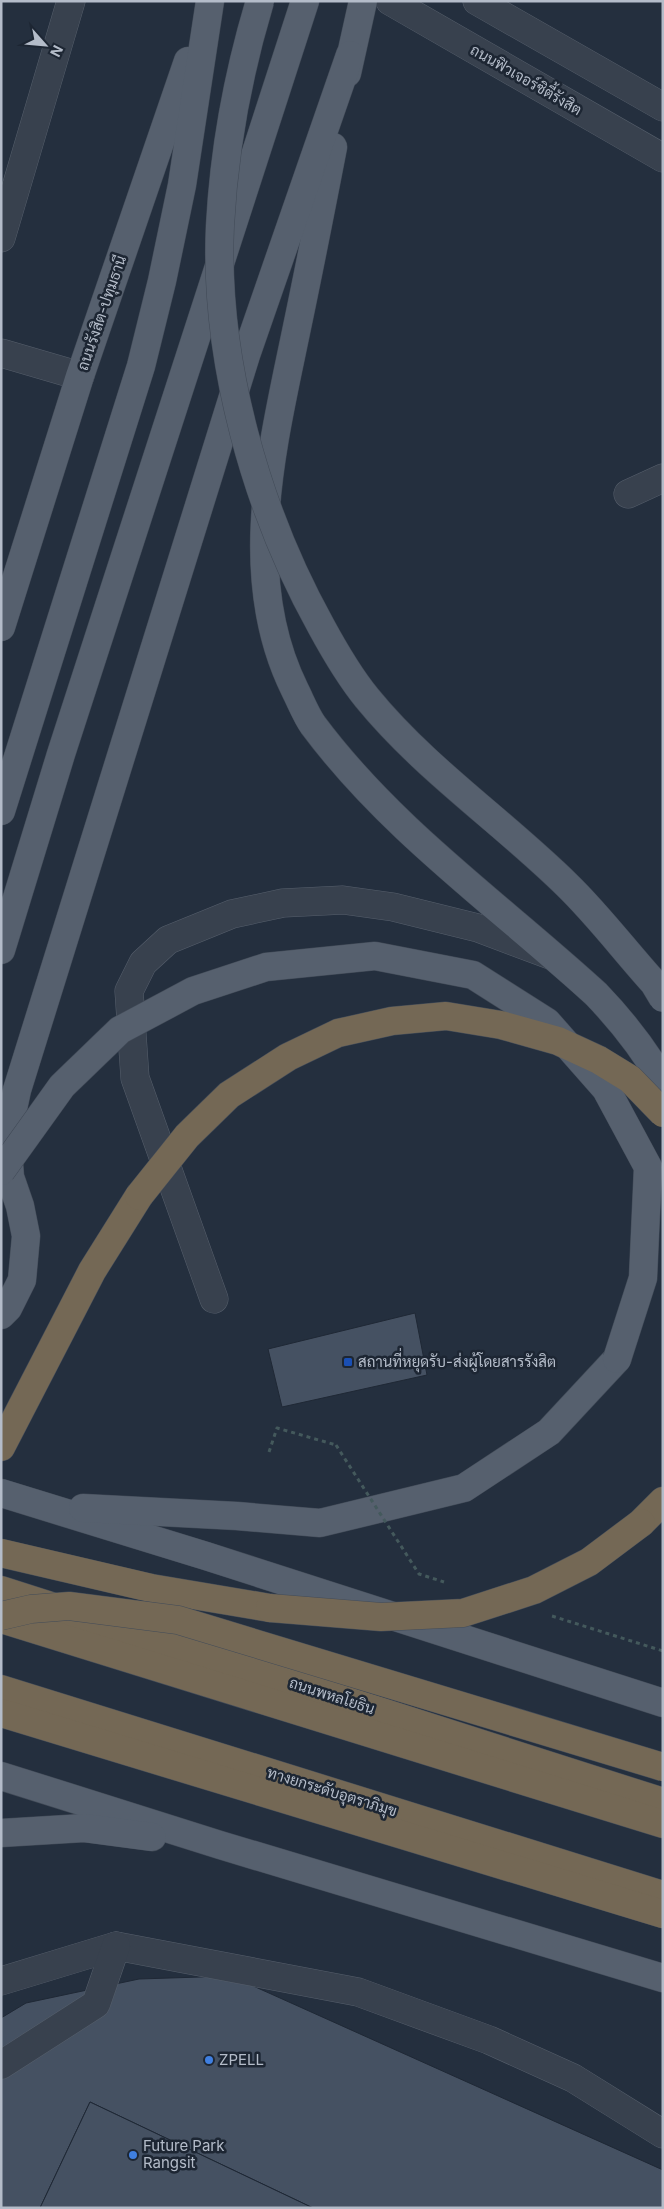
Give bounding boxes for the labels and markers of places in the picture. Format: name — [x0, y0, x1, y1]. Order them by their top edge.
place label: สถานที่หยุดรับ-ส่งผู้โดยสารรังสิต — [358, 1347, 556, 1373]
marker: สถานที่หยุดรับ-ส่งผู้โดยสารรังสิต — [342, 1356, 354, 1368]
place label: ZPELL — [219, 2050, 264, 2069]
marker: ZPELL — [203, 2054, 215, 2066]
place label: Future Park Rangsit — [143, 2136, 225, 2172]
marker: Future Park Rangsit — [127, 2149, 139, 2161]

